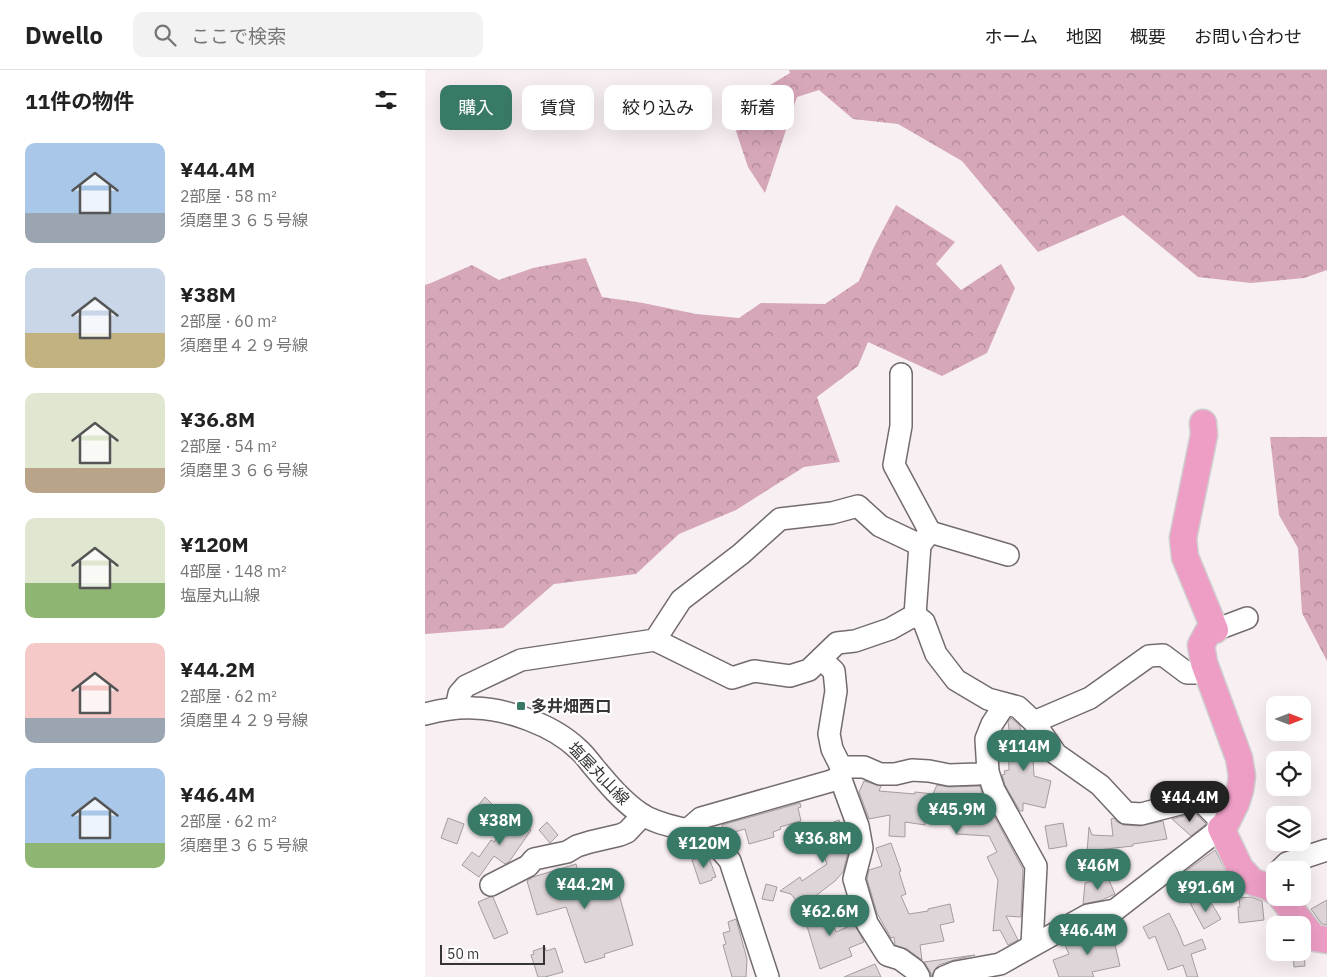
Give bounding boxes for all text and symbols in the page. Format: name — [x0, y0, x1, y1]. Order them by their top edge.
search box — [133, 12, 483, 57]
text: Dwello — [25, 19, 103, 51]
icon: search — [151, 21, 179, 49]
text: ここで検索 — [191, 24, 286, 48]
text: ホーム — [985, 25, 1038, 48]
text: 地図 — [1066, 25, 1102, 48]
text: 概要 — [1130, 25, 1166, 48]
text: お問い合わせ — [1194, 25, 1302, 48]
chip: 購入 — [440, 85, 512, 130]
chip: 賃貸 — [522, 85, 594, 130]
chip: 絞り込み — [604, 85, 712, 130]
chip: 新着 — [722, 85, 794, 130]
icon: filters — [372, 86, 400, 114]
text: 11件の物件 — [25, 87, 134, 115]
text: ¥44.4M — [180, 155, 255, 183]
icon: home — [65, 163, 125, 223]
text: 2部屋 · 58 m² — [180, 186, 277, 206]
text: 須磨里３６５号線 — [180, 210, 308, 230]
text: ¥38M — [180, 280, 236, 308]
icon: home — [65, 288, 125, 348]
text: 2部屋 · 60 m² — [180, 311, 277, 331]
text: 須磨里４２９号線 — [180, 335, 308, 355]
text: ¥36.8M — [180, 405, 255, 433]
icon: home — [65, 413, 125, 473]
text: 2部屋 · 54 m² — [180, 436, 277, 456]
text: 須磨里３６６号線 — [180, 460, 308, 480]
text: ¥120M — [180, 530, 249, 558]
icon: home — [65, 538, 125, 598]
text: 4部屋 · 148 m² — [180, 561, 286, 581]
text: 塩屋丸山線 — [180, 585, 260, 605]
text: ¥44.2M — [180, 655, 255, 683]
icon: home — [65, 663, 125, 723]
text: 2部屋 · 62 m² — [180, 686, 277, 706]
place label: 多井畑西口 — [531, 696, 611, 716]
north arrow — [1266, 696, 1311, 741]
map controls — [1266, 696, 1311, 961]
marker: 多井畑西口 — [515, 700, 527, 712]
text: 須磨里４２９号線 — [180, 710, 308, 730]
pin: ¥114M — [989, 730, 1059, 772]
text: ¥114M — [998, 736, 1050, 756]
street label: 塩屋丸山線 — [564, 737, 634, 809]
button: locate — [1266, 751, 1311, 796]
text: ¥46.4M — [180, 780, 255, 808]
pin: ¥44.4M — [1149, 780, 1231, 823]
text: ¥44.4M — [1161, 787, 1219, 807]
icon: home — [65, 788, 125, 848]
pin: ¥45.9M — [916, 792, 998, 835]
text: ¥45.9M — [928, 799, 986, 819]
pin: ¥38M — [470, 804, 530, 846]
button: layers — [1266, 806, 1311, 851]
text: ¥38M — [479, 810, 521, 830]
text: 2部屋 · 62 m² — [180, 811, 277, 831]
pin: ¥36.8M — [782, 822, 864, 864]
pin: ¥120M — [669, 826, 739, 869]
text: ¥36.8M — [794, 828, 852, 848]
text: ¥120M — [678, 833, 730, 853]
text: 須磨里３６５号線 — [180, 835, 308, 855]
pin: ¥46M — [1068, 848, 1128, 891]
text: ¥46M — [1077, 855, 1119, 875]
button: + — [1266, 861, 1311, 906]
pin: ¥44.2M — [544, 868, 626, 910]
pin: ¥91.6M — [1165, 870, 1247, 913]
text: ¥44.2M — [556, 874, 614, 894]
text: ¥91.6M — [1177, 877, 1235, 897]
pin: ¥62.6M — [789, 894, 871, 937]
text: ¥62.6M — [801, 901, 859, 921]
pin: ¥46.4M — [1047, 914, 1129, 956]
button: − — [1266, 916, 1311, 961]
text: ¥46.4M — [1059, 920, 1117, 940]
scale bar — [440, 942, 545, 965]
text: 50 m — [447, 945, 479, 963]

